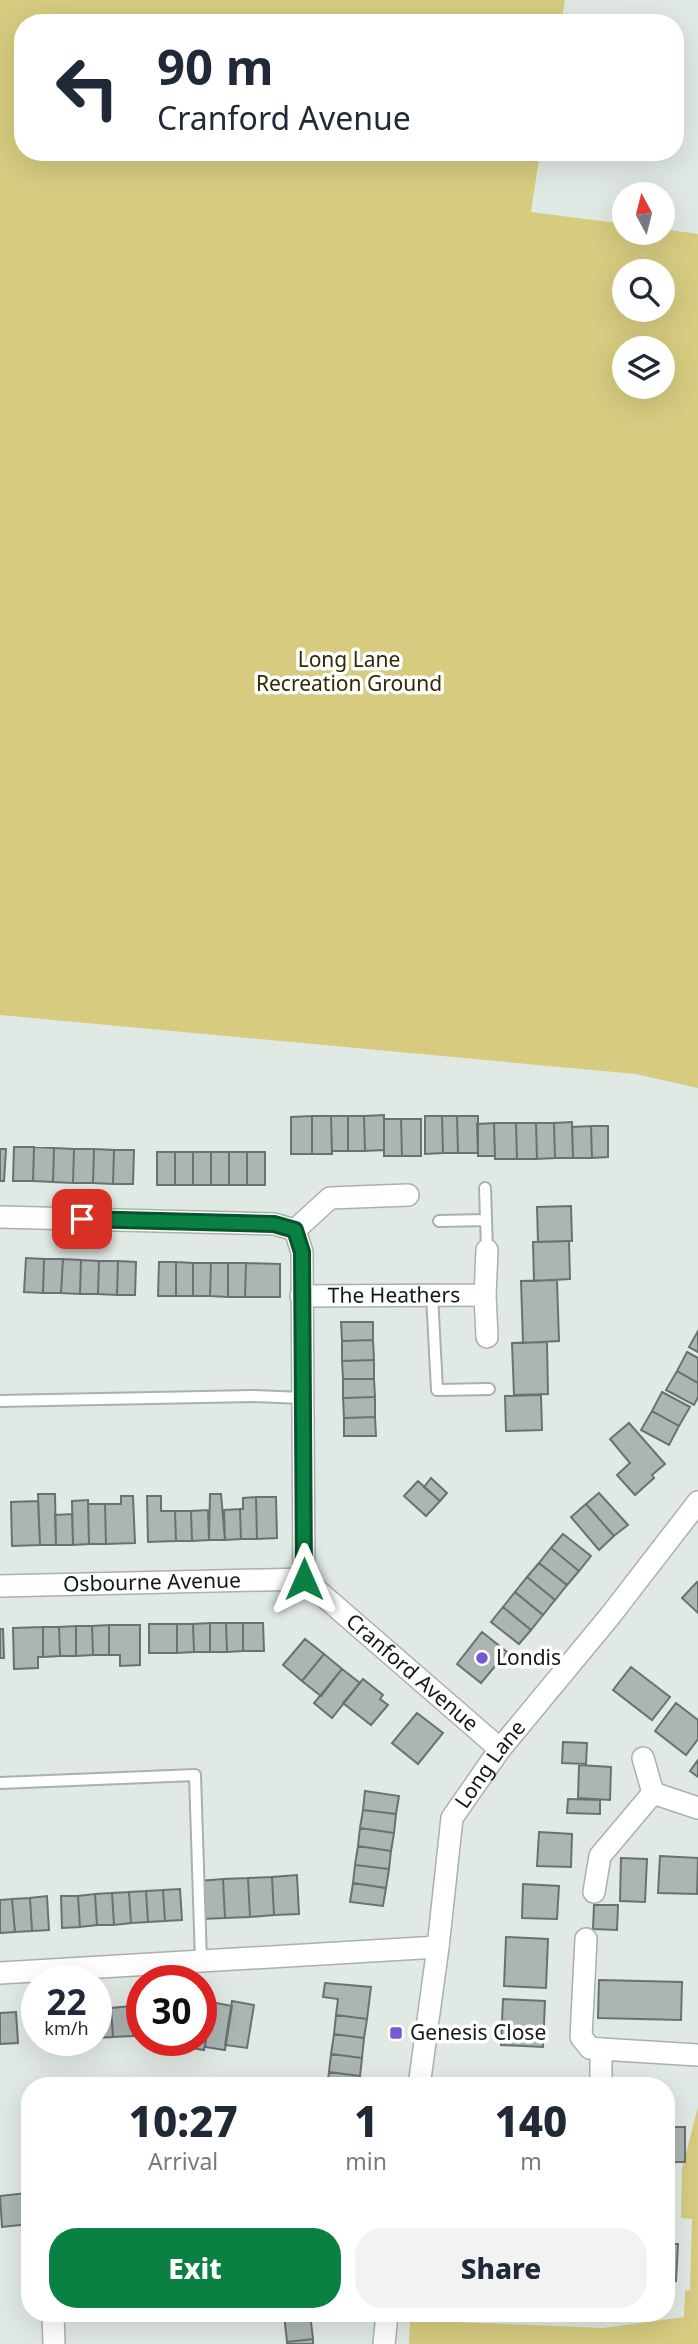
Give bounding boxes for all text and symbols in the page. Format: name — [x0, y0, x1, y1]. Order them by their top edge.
text: 90 m — [157, 33, 274, 99]
icon: left — [42, 42, 133, 133]
text: Cranford Avenue — [157, 96, 411, 139]
north arrow — [612, 182, 676, 245]
map controls — [612, 182, 675, 399]
button: search — [612, 259, 675, 322]
button: layers — [612, 336, 675, 399]
park label: Long Lane Recreation Ground — [256, 645, 442, 697]
pin — [52, 1189, 112, 1249]
icon: arrive — [63, 1200, 101, 1238]
street label: The Heathers — [328, 1280, 460, 1309]
position arrow — [267, 1542, 341, 1616]
street label: Osbourne Avenue — [63, 1565, 241, 1598]
street label: Cranford Avenue — [341, 1607, 485, 1737]
place label: Londis — [496, 1643, 561, 1671]
marker: Londis — [474, 1650, 490, 1666]
street label: Long Lane — [448, 1714, 531, 1813]
speed limit sign: 30 — [126, 1965, 217, 2056]
text: 22 — [46, 1978, 87, 2025]
text: km/h — [44, 2016, 89, 2040]
place label: Genesis Close — [410, 2018, 546, 2046]
marker: Genesis Close — [388, 2025, 404, 2041]
text: 10:27 — [129, 2092, 238, 2149]
text: 1 — [354, 2092, 378, 2149]
text: 140 — [495, 2092, 567, 2149]
text: Arrival — [148, 2145, 218, 2177]
text: min — [345, 2145, 387, 2177]
text: m — [520, 2145, 542, 2177]
button: Exit — [49, 2228, 341, 2308]
button: Share — [355, 2228, 647, 2308]

